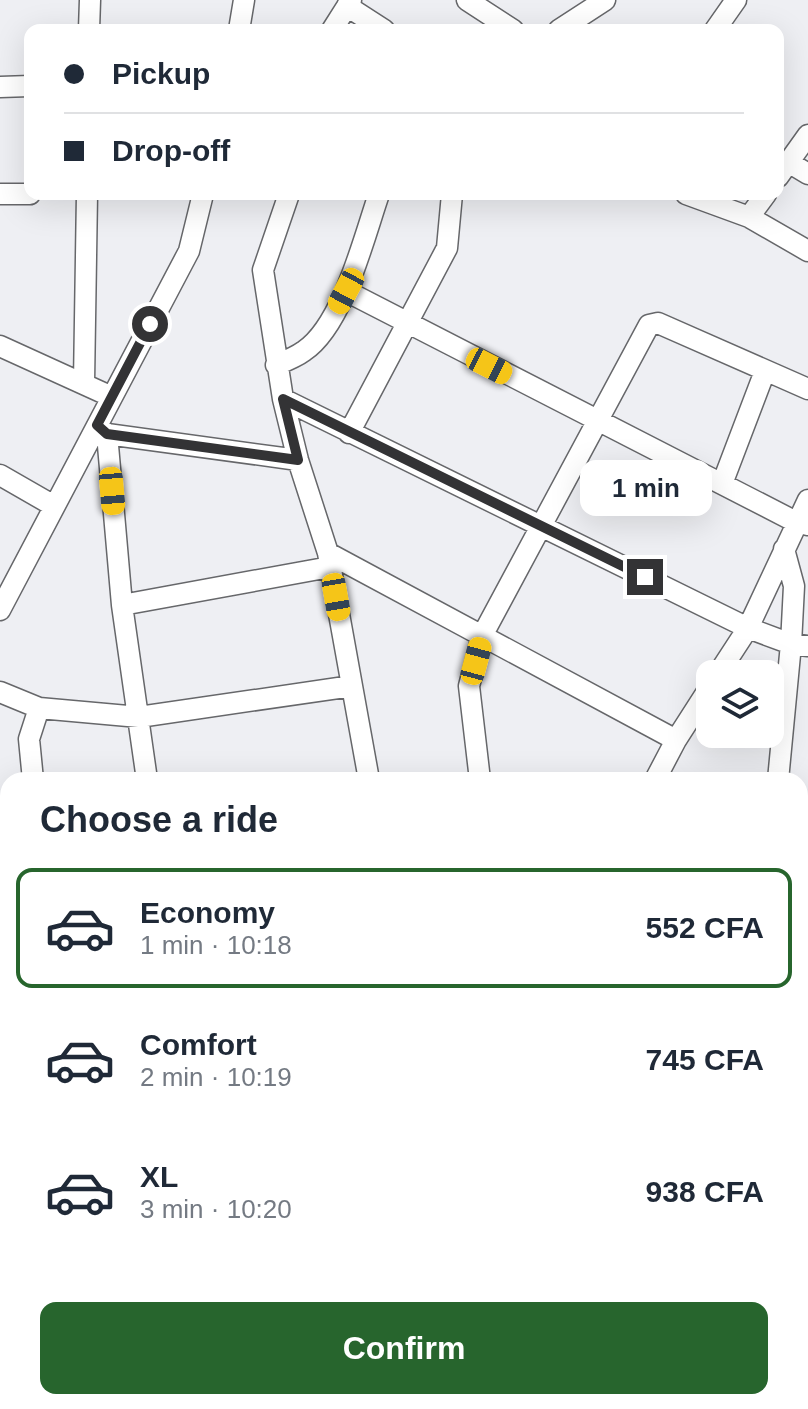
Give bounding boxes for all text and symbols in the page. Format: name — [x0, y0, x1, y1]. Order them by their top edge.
text: Pickup — [112, 57, 210, 90]
text: Drop-off — [112, 134, 230, 167]
car — [324, 264, 368, 318]
route start — [132, 306, 168, 342]
car — [462, 344, 516, 388]
callout: 1 min — [579, 461, 711, 517]
car — [98, 466, 126, 516]
text: 1 min — [612, 473, 680, 503]
route end — [627, 559, 663, 595]
car — [320, 571, 352, 623]
car — [458, 635, 494, 687]
map controls — [696, 660, 784, 748]
button: layers — [696, 660, 784, 748]
text: Choose a ride — [40, 799, 278, 840]
icon: car — [44, 892, 116, 964]
text: Economy — [140, 896, 275, 929]
text: 552 CFA — [646, 911, 764, 944]
text: 1 min · 10:18 — [140, 930, 292, 960]
icon: car — [44, 1024, 116, 1096]
text: Comfort — [140, 1028, 257, 1061]
text: 745 CFA — [646, 1043, 764, 1076]
text: 2 min · 10:19 — [140, 1062, 292, 1092]
icon: car — [44, 1156, 116, 1228]
text: XL — [140, 1160, 178, 1193]
text: 938 CFA — [646, 1175, 764, 1208]
text: 3 min · 10:20 — [140, 1194, 292, 1224]
button: Confirm — [40, 1302, 768, 1394]

